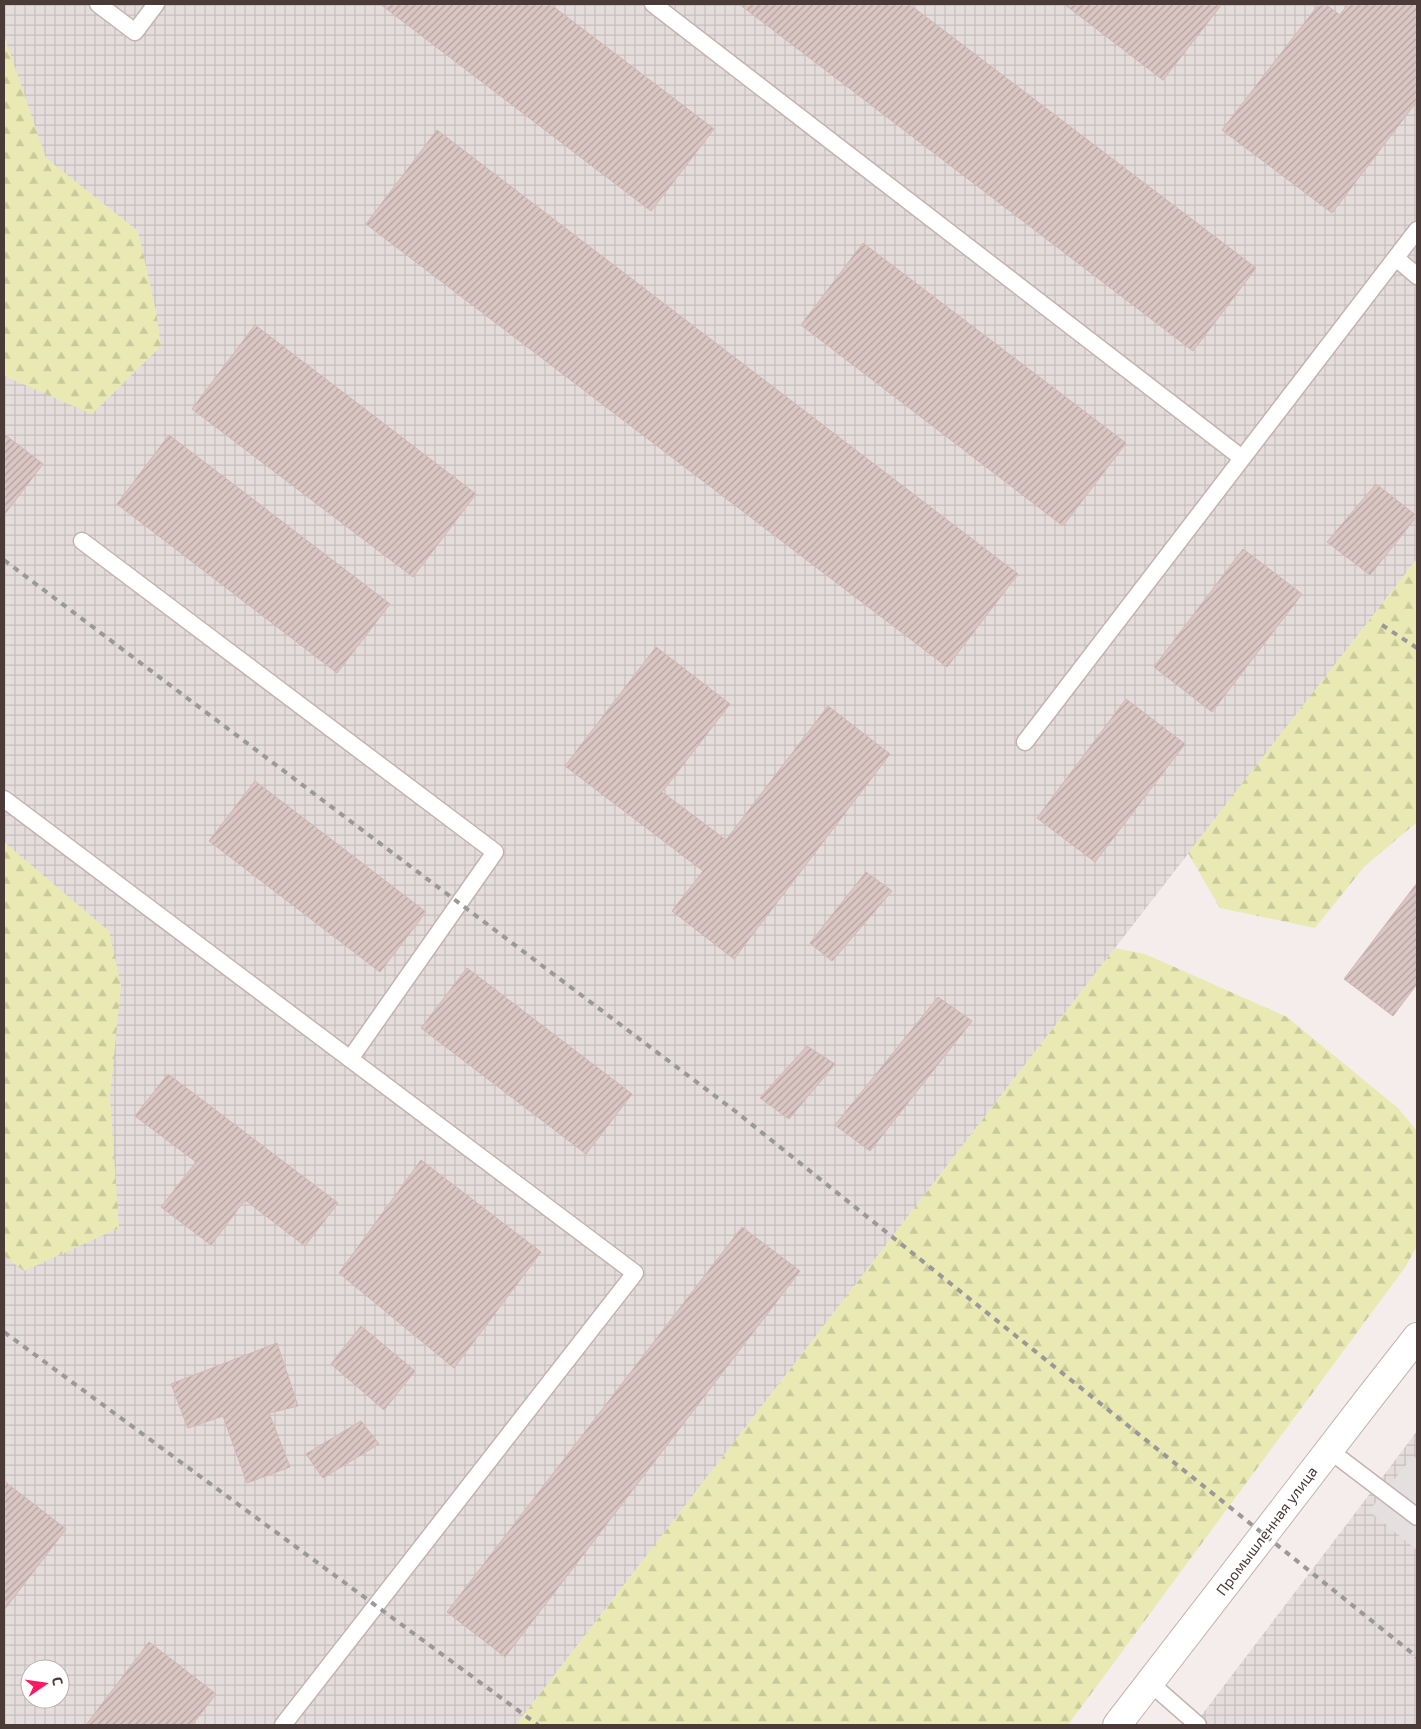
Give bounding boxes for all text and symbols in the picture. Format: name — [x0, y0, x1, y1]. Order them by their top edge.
street label: Промышленная улица — [1212, 1462, 1321, 1599]
north arrow — [20, 1659, 70, 1709]
text: С — [49, 1675, 67, 1687]

